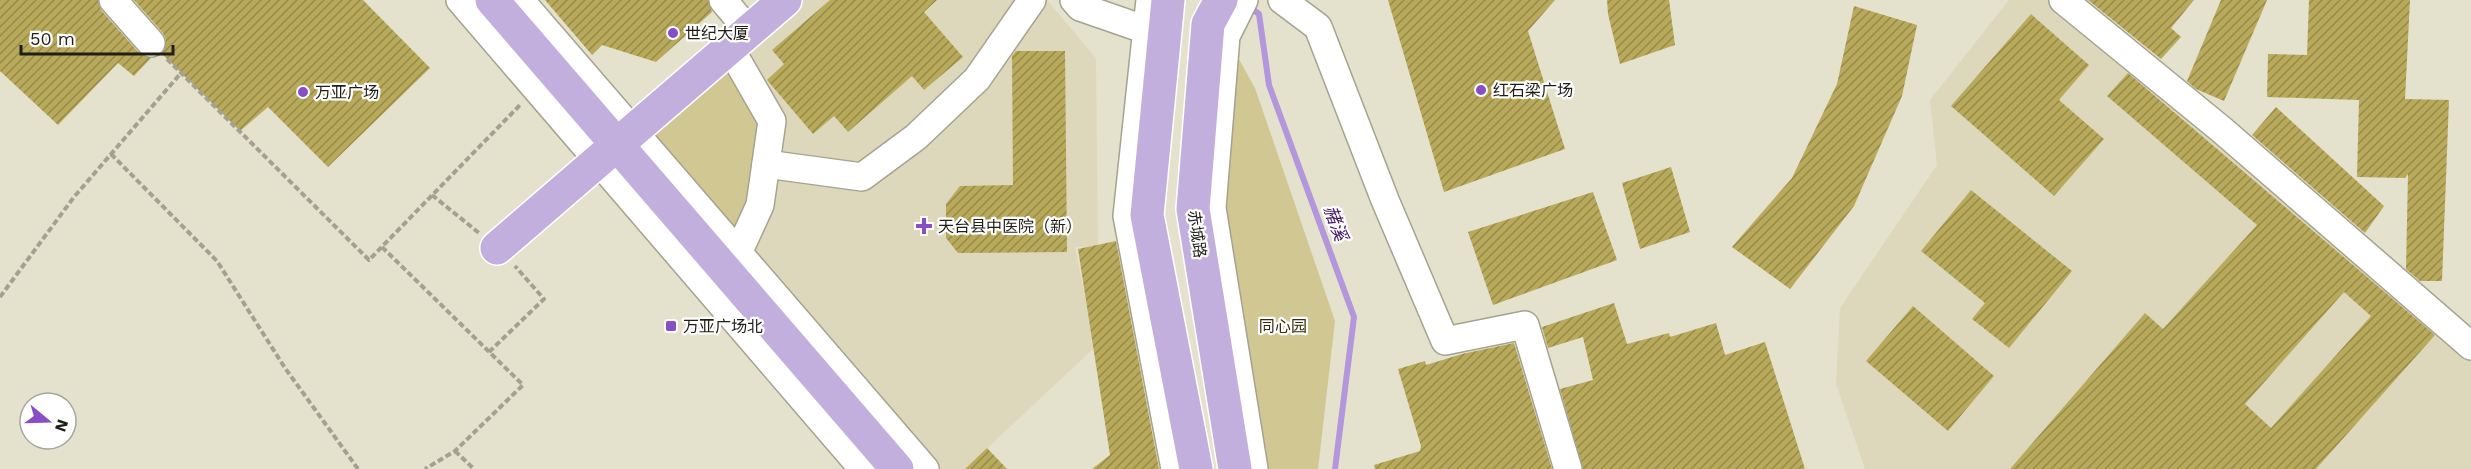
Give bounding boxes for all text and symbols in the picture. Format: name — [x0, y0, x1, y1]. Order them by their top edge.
scale bar — [21, 18, 172, 56]
place label: 世纪大厦 — [685, 24, 749, 43]
marker: 世纪大厦 — [666, 26, 680, 40]
text: 50 m — [30, 28, 75, 49]
place label: 红石梁广场 — [1493, 81, 1573, 100]
place label: 万亚广场 — [315, 83, 379, 102]
marker: 红石梁广场 — [1474, 83, 1488, 97]
marker: 万亚广场 — [296, 85, 310, 99]
water label: 赭溪 — [1320, 202, 1353, 245]
street label: 赤城路 — [1184, 209, 1210, 259]
marker: 天台县中医院（新） — [915, 217, 933, 235]
place label: 天台县中医院（新） — [938, 217, 1082, 236]
place label: 万亚广场北 — [683, 317, 763, 336]
park label: 同心园 — [1259, 317, 1307, 336]
marker: 万亚广场北 — [664, 319, 678, 333]
north arrow — [18, 391, 78, 451]
text: N — [51, 417, 73, 434]

